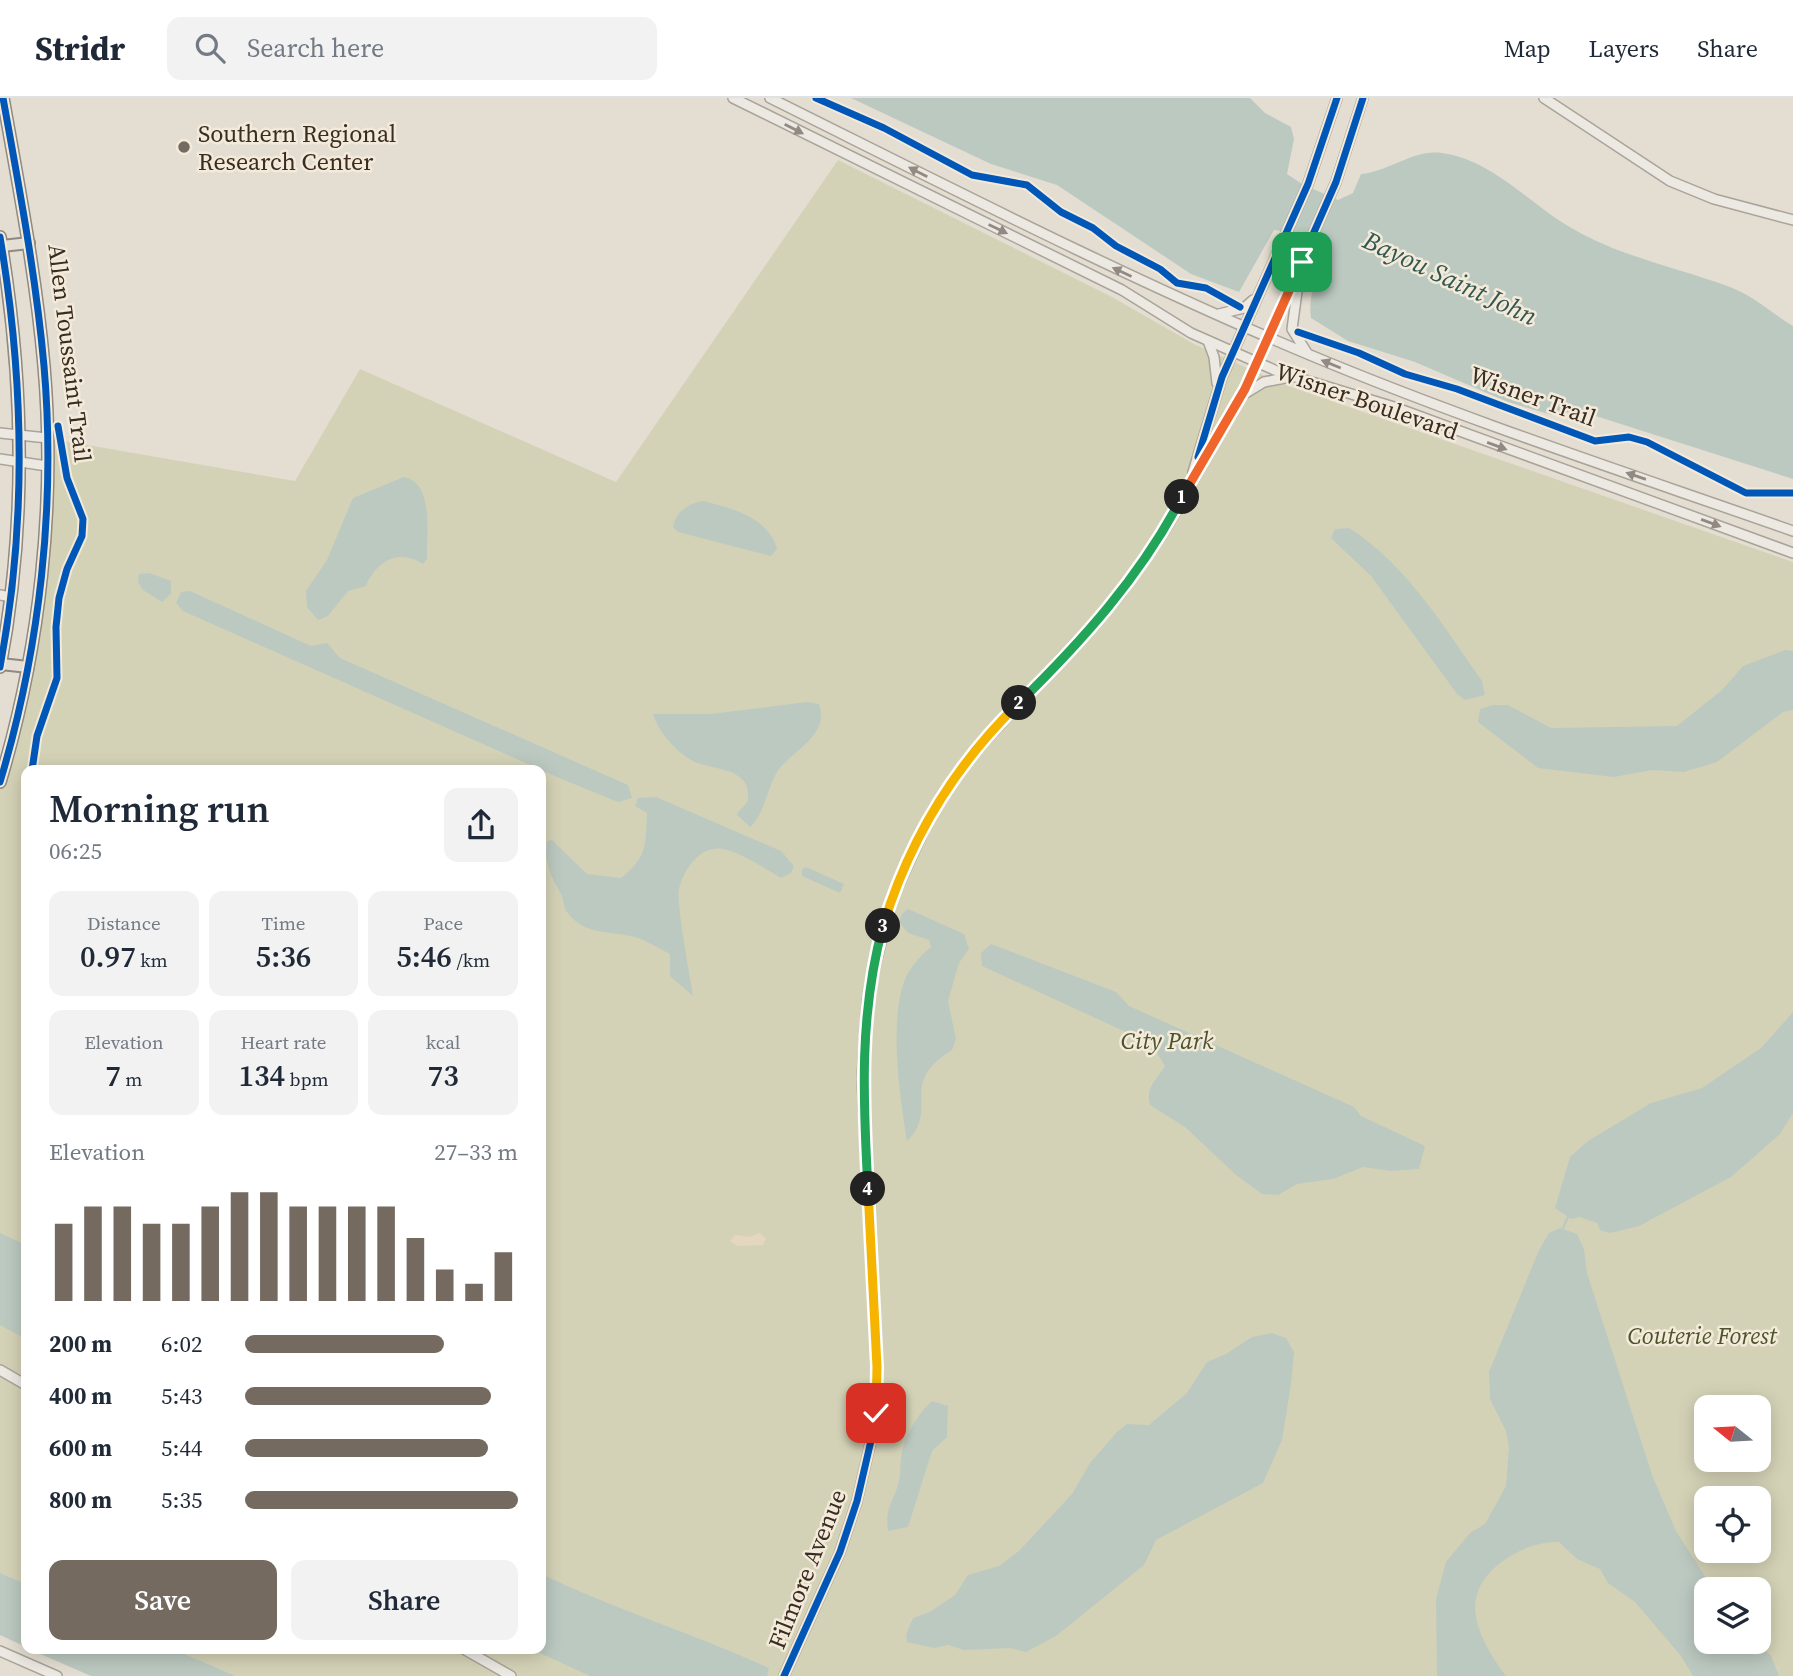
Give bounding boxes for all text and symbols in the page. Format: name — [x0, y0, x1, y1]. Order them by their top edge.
search box — [167, 17, 657, 80]
text: Stridr — [35, 26, 125, 71]
icon: search — [191, 29, 229, 67]
text: Search here — [247, 30, 384, 66]
text: Map — [1504, 32, 1551, 65]
text: Layers — [1589, 32, 1659, 65]
text: Share — [1697, 32, 1758, 65]
place label: Southern Regional Research Center — [198, 117, 396, 178]
one-way arrow — [785, 122, 805, 134]
marker: Southern Regional Research Center — [176, 139, 192, 155]
one-way arrow — [908, 166, 928, 178]
water label: Bayou Saint John — [1356, 221, 1543, 334]
one-way arrow — [988, 224, 1008, 235]
pin — [1272, 232, 1332, 292]
street label: Allen Toussaint Trail — [40, 242, 100, 464]
icon: arrive — [1283, 243, 1321, 281]
one-way arrow — [1112, 266, 1133, 277]
street label: Wisner Boulevard — [1271, 354, 1463, 448]
one-way arrow — [1320, 358, 1341, 369]
street label: Wisner Trail — [1465, 358, 1601, 434]
one-way arrow — [1487, 440, 1508, 451]
one-way arrow — [1625, 470, 1646, 481]
pin: 1 — [1164, 480, 1200, 514]
text: 1 — [1176, 483, 1187, 509]
one-way arrow — [1701, 518, 1722, 529]
pin: 2 — [1002, 686, 1036, 720]
text: 2 — [1013, 689, 1024, 715]
text: Morning run — [49, 783, 270, 835]
button: share — [444, 788, 518, 862]
text: 06:25 — [49, 835, 102, 867]
pin: 3 — [866, 908, 900, 944]
text: Distance — [87, 910, 161, 936]
text: Time — [262, 910, 305, 936]
text: Pace — [423, 910, 463, 936]
text: 3 — [877, 912, 888, 938]
text: 0.97 — [80, 936, 136, 977]
text: 5:36 — [256, 936, 311, 977]
text: 5:46 — [396, 936, 452, 977]
text: km — [136, 947, 168, 973]
text: /km — [452, 947, 490, 973]
park label: City Park — [1121, 1024, 1214, 1057]
text: Elevation — [84, 1029, 164, 1055]
text: Heart rate — [240, 1029, 327, 1055]
text: kcal — [426, 1029, 460, 1055]
text: 7 — [105, 1055, 121, 1096]
text: 134 — [238, 1055, 285, 1096]
text: 73 — [428, 1055, 459, 1096]
text: m — [121, 1066, 142, 1092]
text: bpm — [285, 1066, 329, 1092]
text: Elevation — [49, 1136, 145, 1168]
text: 27–33 m — [434, 1136, 518, 1168]
pin: 4 — [850, 1172, 886, 1206]
text: 4 — [862, 1175, 873, 1201]
park label: Couterie Forest — [1627, 1319, 1778, 1352]
text: 200 m — [49, 1328, 112, 1360]
text: 6:02 — [161, 1328, 202, 1360]
text: 400 m — [49, 1380, 112, 1412]
text: 5:43 — [161, 1380, 202, 1412]
pin — [846, 1383, 906, 1443]
icon: check — [857, 1394, 895, 1432]
north arrow — [1694, 1395, 1771, 1472]
map controls — [1694, 1395, 1771, 1654]
text: 600 m — [49, 1432, 112, 1464]
text: 5:44 — [161, 1432, 202, 1464]
text: 800 m — [49, 1484, 112, 1516]
text: 5:35 — [161, 1484, 202, 1516]
street label: Filmore Avenue — [760, 1484, 854, 1654]
button: locate — [1694, 1486, 1771, 1563]
button: Save — [49, 1560, 277, 1640]
button: Share — [291, 1560, 518, 1640]
button: layers — [1694, 1577, 1771, 1654]

